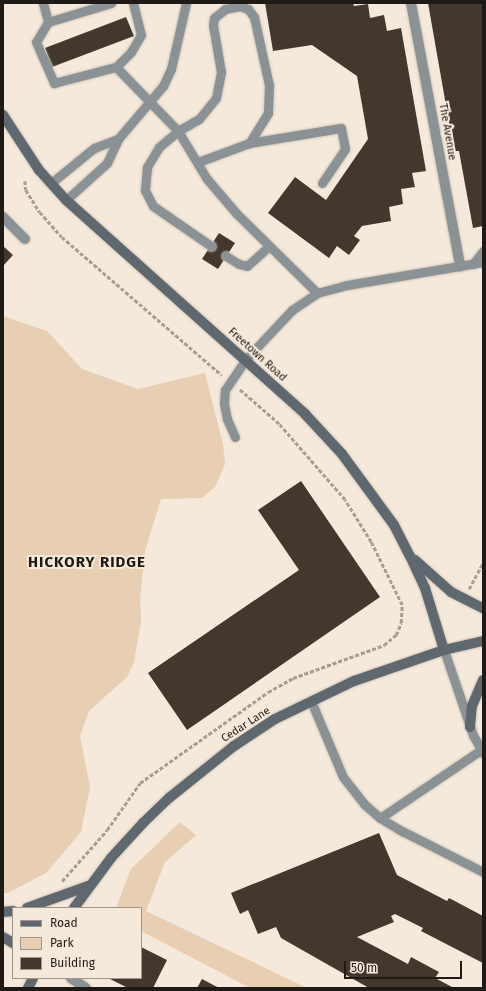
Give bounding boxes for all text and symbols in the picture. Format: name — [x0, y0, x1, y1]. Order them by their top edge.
street label: The Avenue — [436, 103, 458, 161]
street label: Freetown Road — [225, 325, 289, 385]
district label: HICKORY RIDGE — [28, 554, 146, 572]
street label: Cedar Lane — [219, 704, 273, 746]
legend — [12, 907, 142, 979]
text: Road — [50, 916, 78, 930]
text: Park — [50, 936, 74, 950]
scale bar — [346, 953, 464, 979]
text: Building — [50, 956, 95, 970]
text: 50 m — [351, 961, 377, 975]

